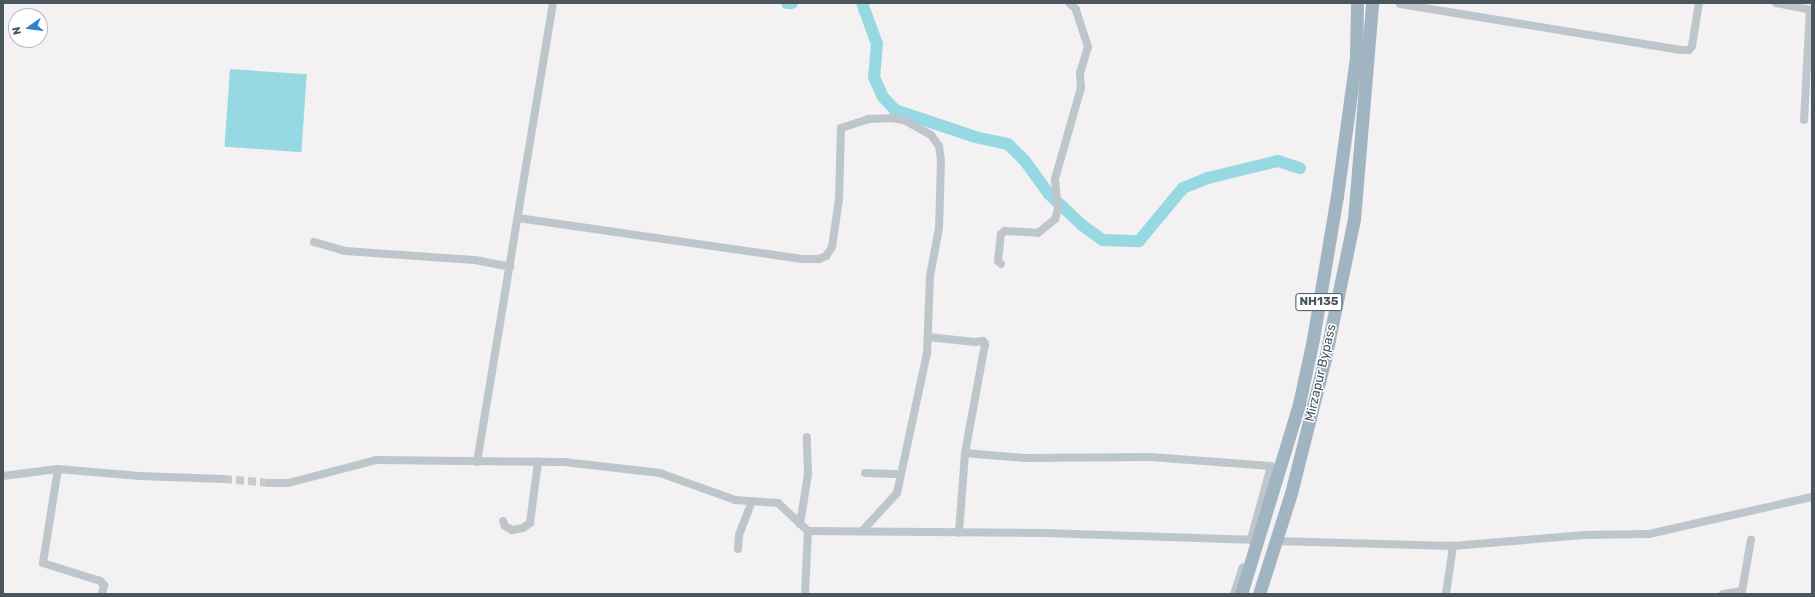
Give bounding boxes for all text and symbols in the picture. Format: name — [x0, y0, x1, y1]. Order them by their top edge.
north arrow — [8, 8, 48, 48]
text: N — [10, 25, 24, 36]
road number: NH135 — [1295, 292, 1343, 312]
street label: Mirzapur Bypass — [1302, 323, 1340, 423]

